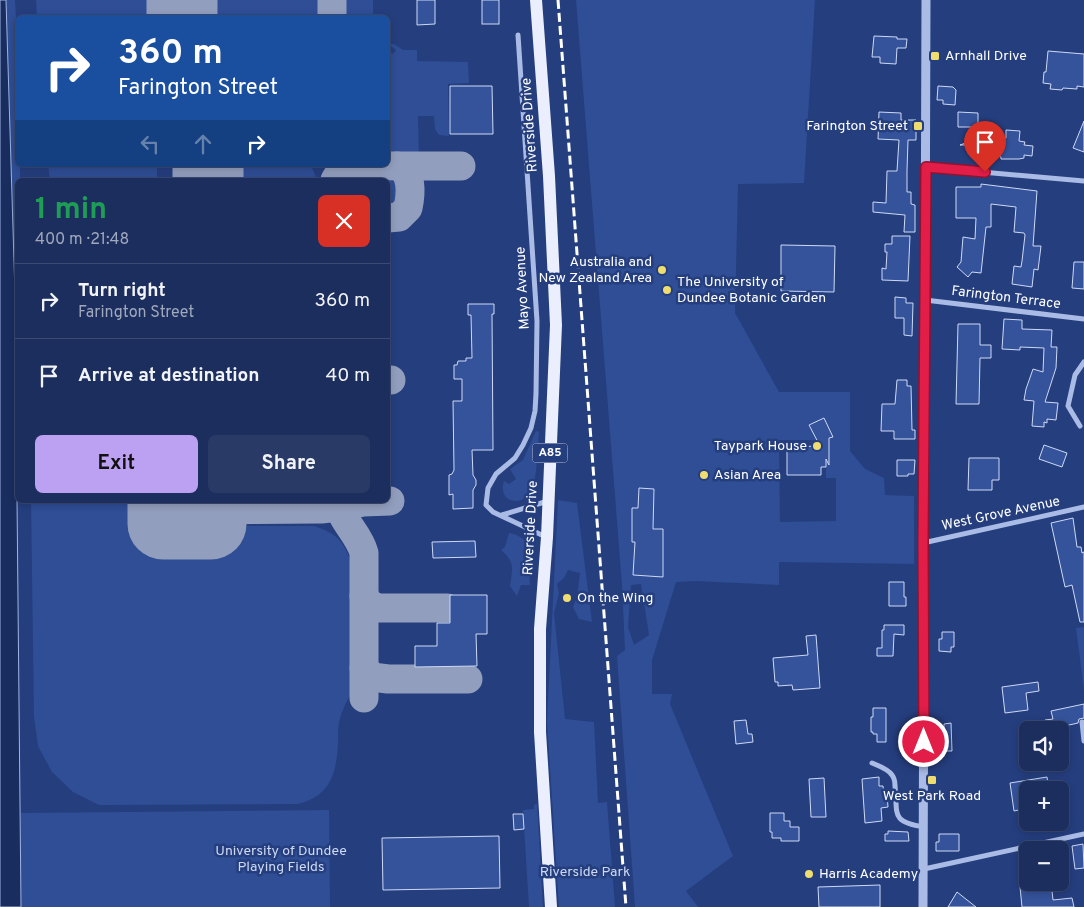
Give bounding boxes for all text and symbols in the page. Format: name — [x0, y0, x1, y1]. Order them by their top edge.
text: 360 m — [118, 32, 223, 76]
icon: right — [35, 35, 100, 100]
place label: Arnhall Drive — [945, 48, 1027, 65]
marker: Arnhall Drive — [929, 50, 941, 62]
text: Farington Street — [118, 75, 278, 102]
street label: Riverside Drive — [518, 77, 542, 173]
place label: Farington Street — [806, 118, 908, 135]
marker: Farington Street — [912, 120, 924, 132]
pin — [964, 121, 1006, 172]
icon: arrive — [971, 128, 999, 156]
icon: left — [136, 130, 164, 158]
icon: ahead — [189, 130, 217, 158]
icon: right — [242, 130, 270, 158]
text: 1 min — [35, 192, 107, 229]
button: close — [318, 195, 370, 247]
text: 400 m · 21:48 — [35, 230, 129, 250]
street label: Mayo Avenue — [512, 246, 534, 330]
place label: Australia and New Zealand Area — [538, 254, 652, 287]
marker: Australia and New Zealand Area — [656, 264, 668, 276]
place label: The University of Dundee Botanic Garden — [677, 274, 826, 307]
text: Turn right — [78, 279, 166, 303]
street label: Farington Terrace — [950, 283, 1062, 313]
marker: The University of Dundee Botanic Garden — [661, 284, 673, 296]
icon: right — [35, 287, 63, 315]
text: 360 m — [314, 289, 370, 313]
text: Farington Street — [78, 303, 194, 323]
icon: arrive — [35, 362, 63, 390]
text: Arrive at destination — [78, 364, 259, 388]
text: 40 m — [325, 364, 370, 388]
button: Exit — [35, 435, 198, 493]
button: Share — [208, 435, 370, 493]
place label: Taypark House — [714, 438, 807, 455]
marker: Taypark House — [811, 440, 823, 452]
road number: A85 — [532, 443, 568, 462]
place label: Asian Area — [714, 467, 781, 484]
marker: Asian Area — [698, 469, 710, 481]
street label: Riverside Drive — [520, 480, 542, 576]
street label: West Grove Avenue — [940, 493, 1062, 535]
place label: On the Wing — [577, 590, 653, 607]
marker: On the Wing — [561, 592, 573, 604]
position arrow — [897, 715, 949, 767]
map controls — [1019, 721, 1069, 891]
button: sound — [1019, 721, 1069, 771]
marker: West Park Road — [926, 774, 938, 786]
button: + — [1019, 781, 1069, 831]
place label: West Park Road — [883, 788, 981, 805]
button: − — [1019, 841, 1069, 891]
park label: University of Dundee Playing Fields — [215, 843, 347, 876]
park label: Riverside Park — [540, 864, 630, 881]
place label: Harris Academy — [819, 866, 918, 883]
marker: Harris Academy — [803, 868, 815, 880]

